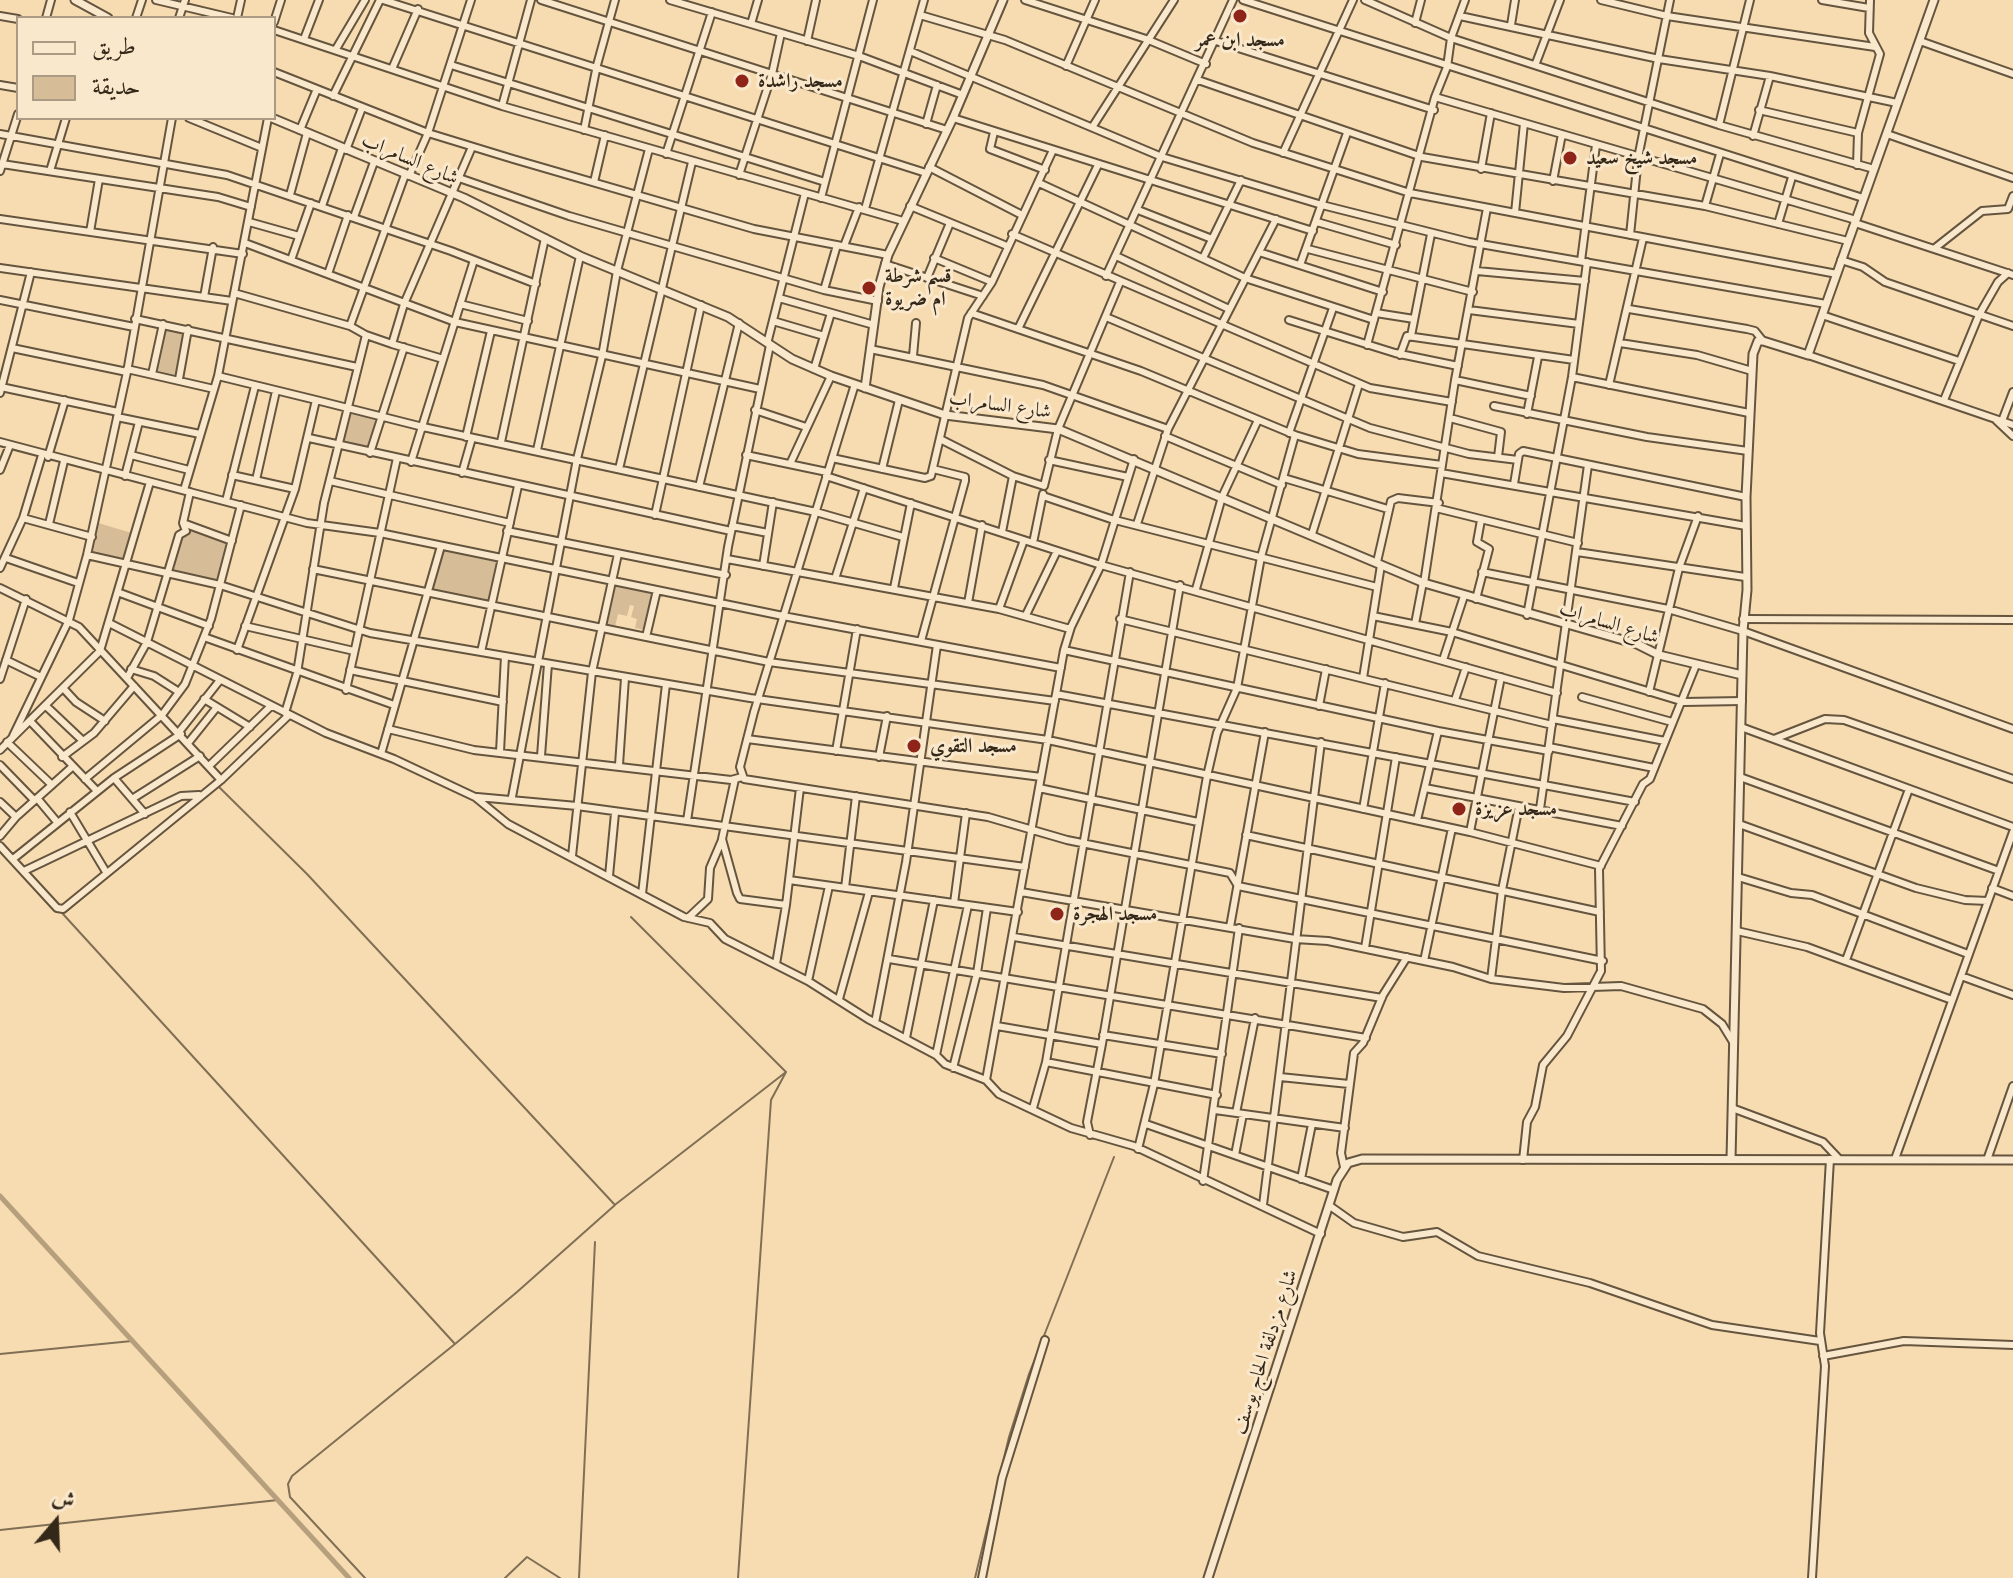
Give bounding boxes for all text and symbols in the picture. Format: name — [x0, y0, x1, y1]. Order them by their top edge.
marker: مسجد ابن عمر — [1231, 7, 1249, 25]
legend — [16, 16, 276, 120]
place label: مسجد ابن عمر — [1195, 28, 1285, 52]
text: طريق — [92, 31, 136, 60]
place label: مسجد راشدة — [758, 69, 843, 93]
text: حديقة — [92, 71, 141, 100]
marker: مسجد راشدة — [733, 72, 751, 90]
street label: شارع السامراب — [358, 128, 462, 190]
place label: مسجد شيخ سعيد — [1586, 146, 1697, 170]
marker: مسجد شيخ سعيد — [1561, 149, 1579, 167]
place label: قسم شرطة ام ضريوة — [885, 264, 952, 311]
marker: قسم شرطة ام ضريوة — [860, 279, 878, 297]
street label: شارع السامراب — [947, 386, 1053, 424]
street label: شارع السامراب — [1556, 596, 1662, 650]
place label: مسجد التقوي — [930, 734, 1017, 758]
marker: مسجد التقوي — [905, 737, 923, 755]
place label: مسجد عزيزة — [1475, 797, 1557, 821]
marker: مسجد عزيزة — [1450, 800, 1468, 818]
place label: مسجد الهجرة — [1073, 902, 1157, 926]
marker: مسجد الهجرة — [1048, 905, 1066, 923]
street label: شارع مزدلفة الحاج يوسف — [1227, 1267, 1303, 1437]
north arrow — [16, 1482, 96, 1562]
text: ش — [49, 1483, 79, 1515]

